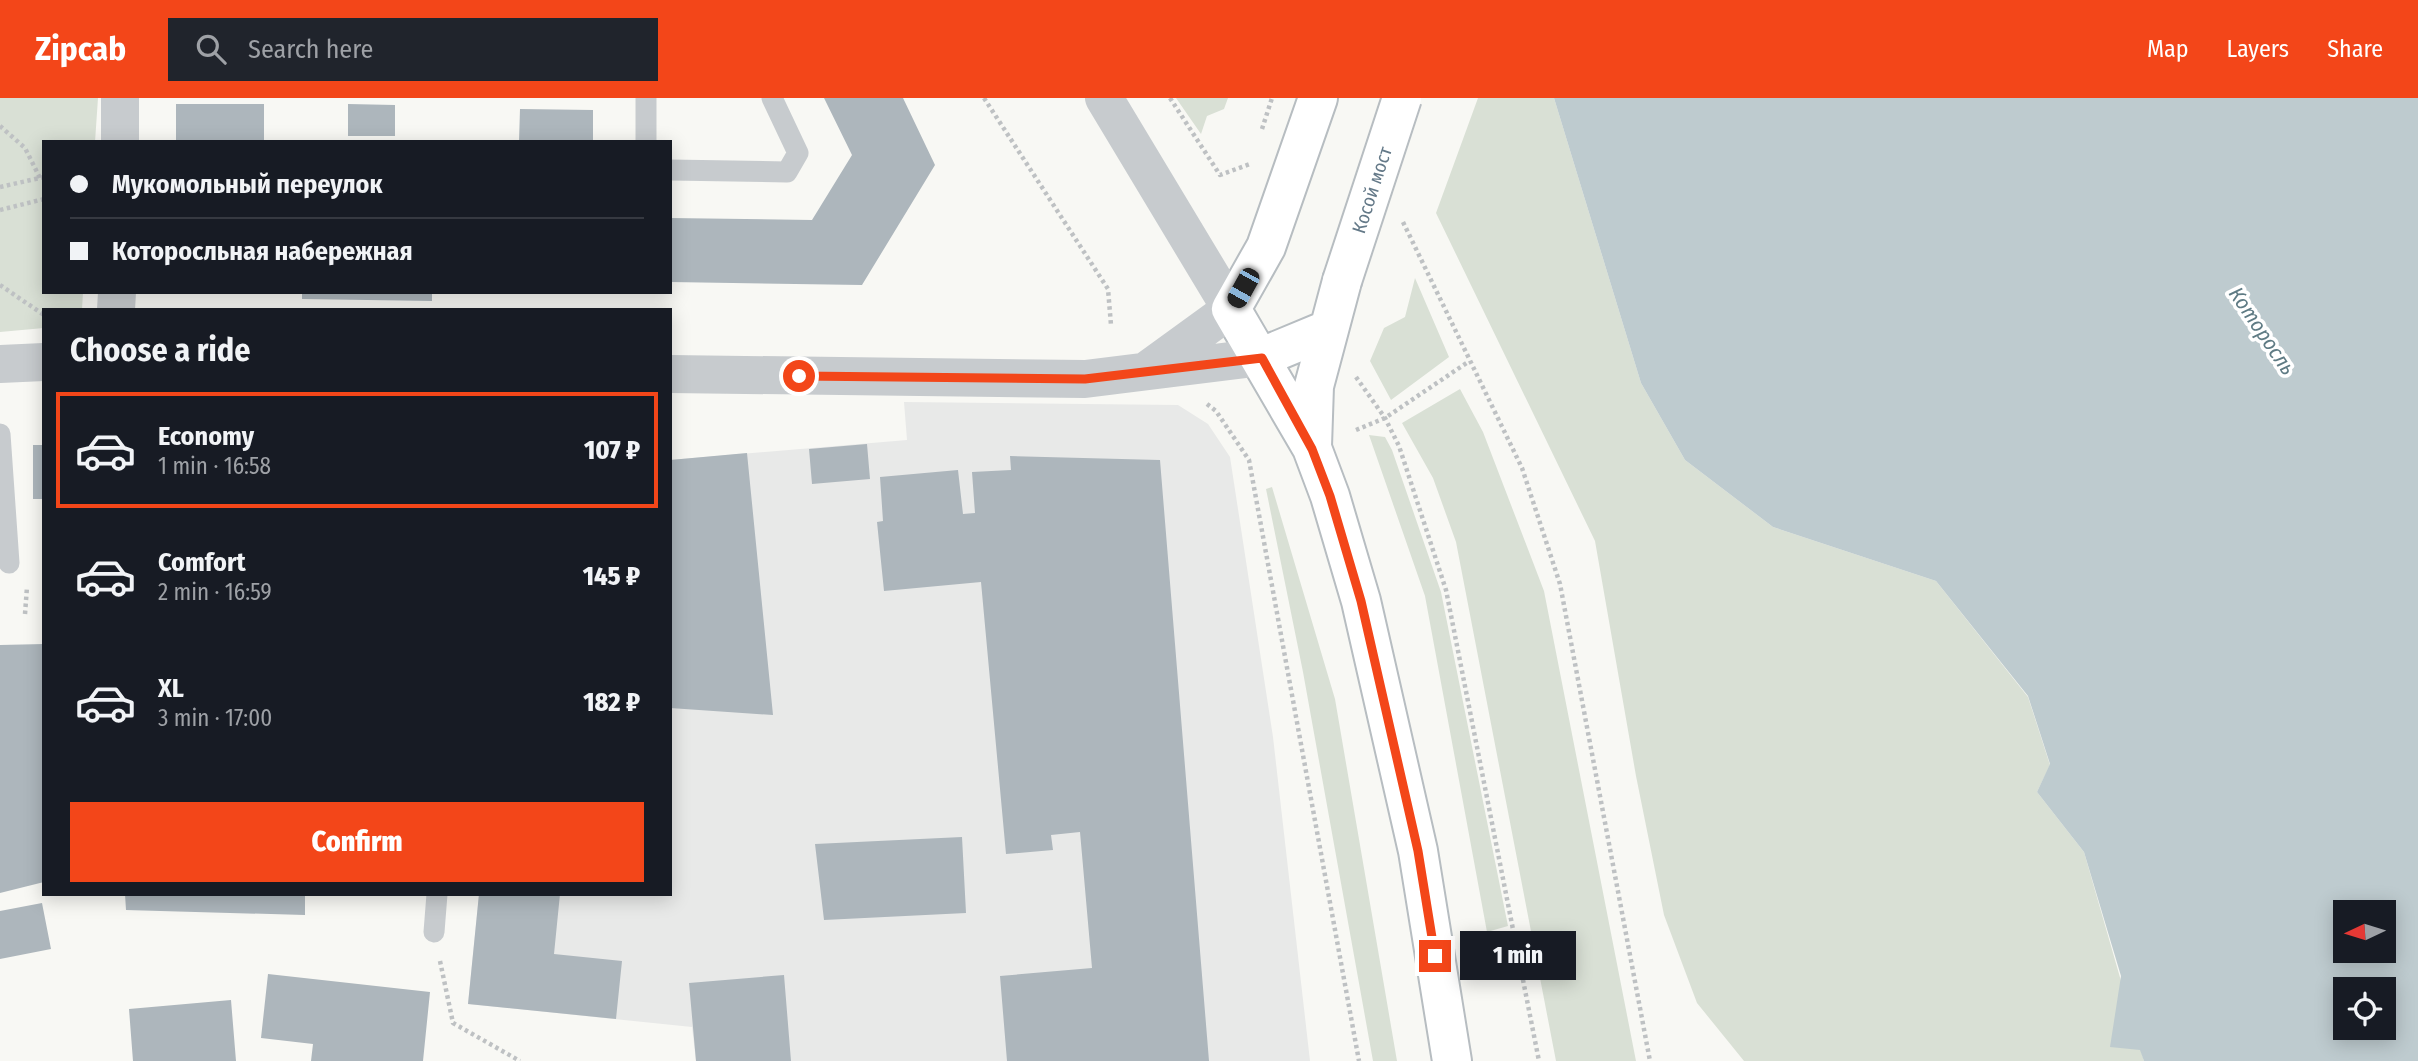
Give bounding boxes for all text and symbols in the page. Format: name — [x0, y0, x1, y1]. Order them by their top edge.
search box — [168, 18, 658, 81]
text: Zipcab — [35, 29, 126, 69]
icon: search — [192, 30, 230, 68]
text: Search here — [248, 34, 373, 65]
text: Map — [2147, 35, 2189, 63]
text: Layers — [2227, 35, 2289, 63]
text: Share — [2327, 35, 2383, 63]
street label: Косой мост — [1347, 144, 1397, 236]
text: Мукомольный переулок — [112, 169, 382, 200]
text: Которосльная набережная — [112, 236, 413, 267]
car — [1224, 265, 1263, 311]
water label: Которосль — [2223, 282, 2301, 380]
text: Choose a ride — [70, 331, 251, 369]
route start — [783, 360, 815, 392]
icon: car — [74, 419, 137, 482]
text: Economy — [158, 421, 254, 452]
text: 107 ₽ — [584, 435, 640, 466]
text: 1 min · 16:58 — [158, 452, 271, 480]
icon: car — [74, 545, 137, 608]
text: Comfort — [158, 547, 246, 578]
text: 145 ₽ — [583, 561, 640, 592]
text: 2 min · 16:59 — [158, 578, 272, 606]
icon: car — [74, 671, 137, 734]
text: XL — [158, 673, 184, 704]
text: 182 ₽ — [583, 687, 640, 718]
text: 3 min · 17:00 — [158, 704, 272, 732]
button: Confirm — [70, 802, 644, 882]
north arrow — [2333, 900, 2396, 962]
map controls — [2333, 900, 2396, 1040]
callout: 1 min — [1460, 932, 1575, 980]
route end — [1419, 940, 1451, 972]
text: 1 min — [1493, 941, 1543, 969]
button: locate — [2333, 977, 2396, 1040]

